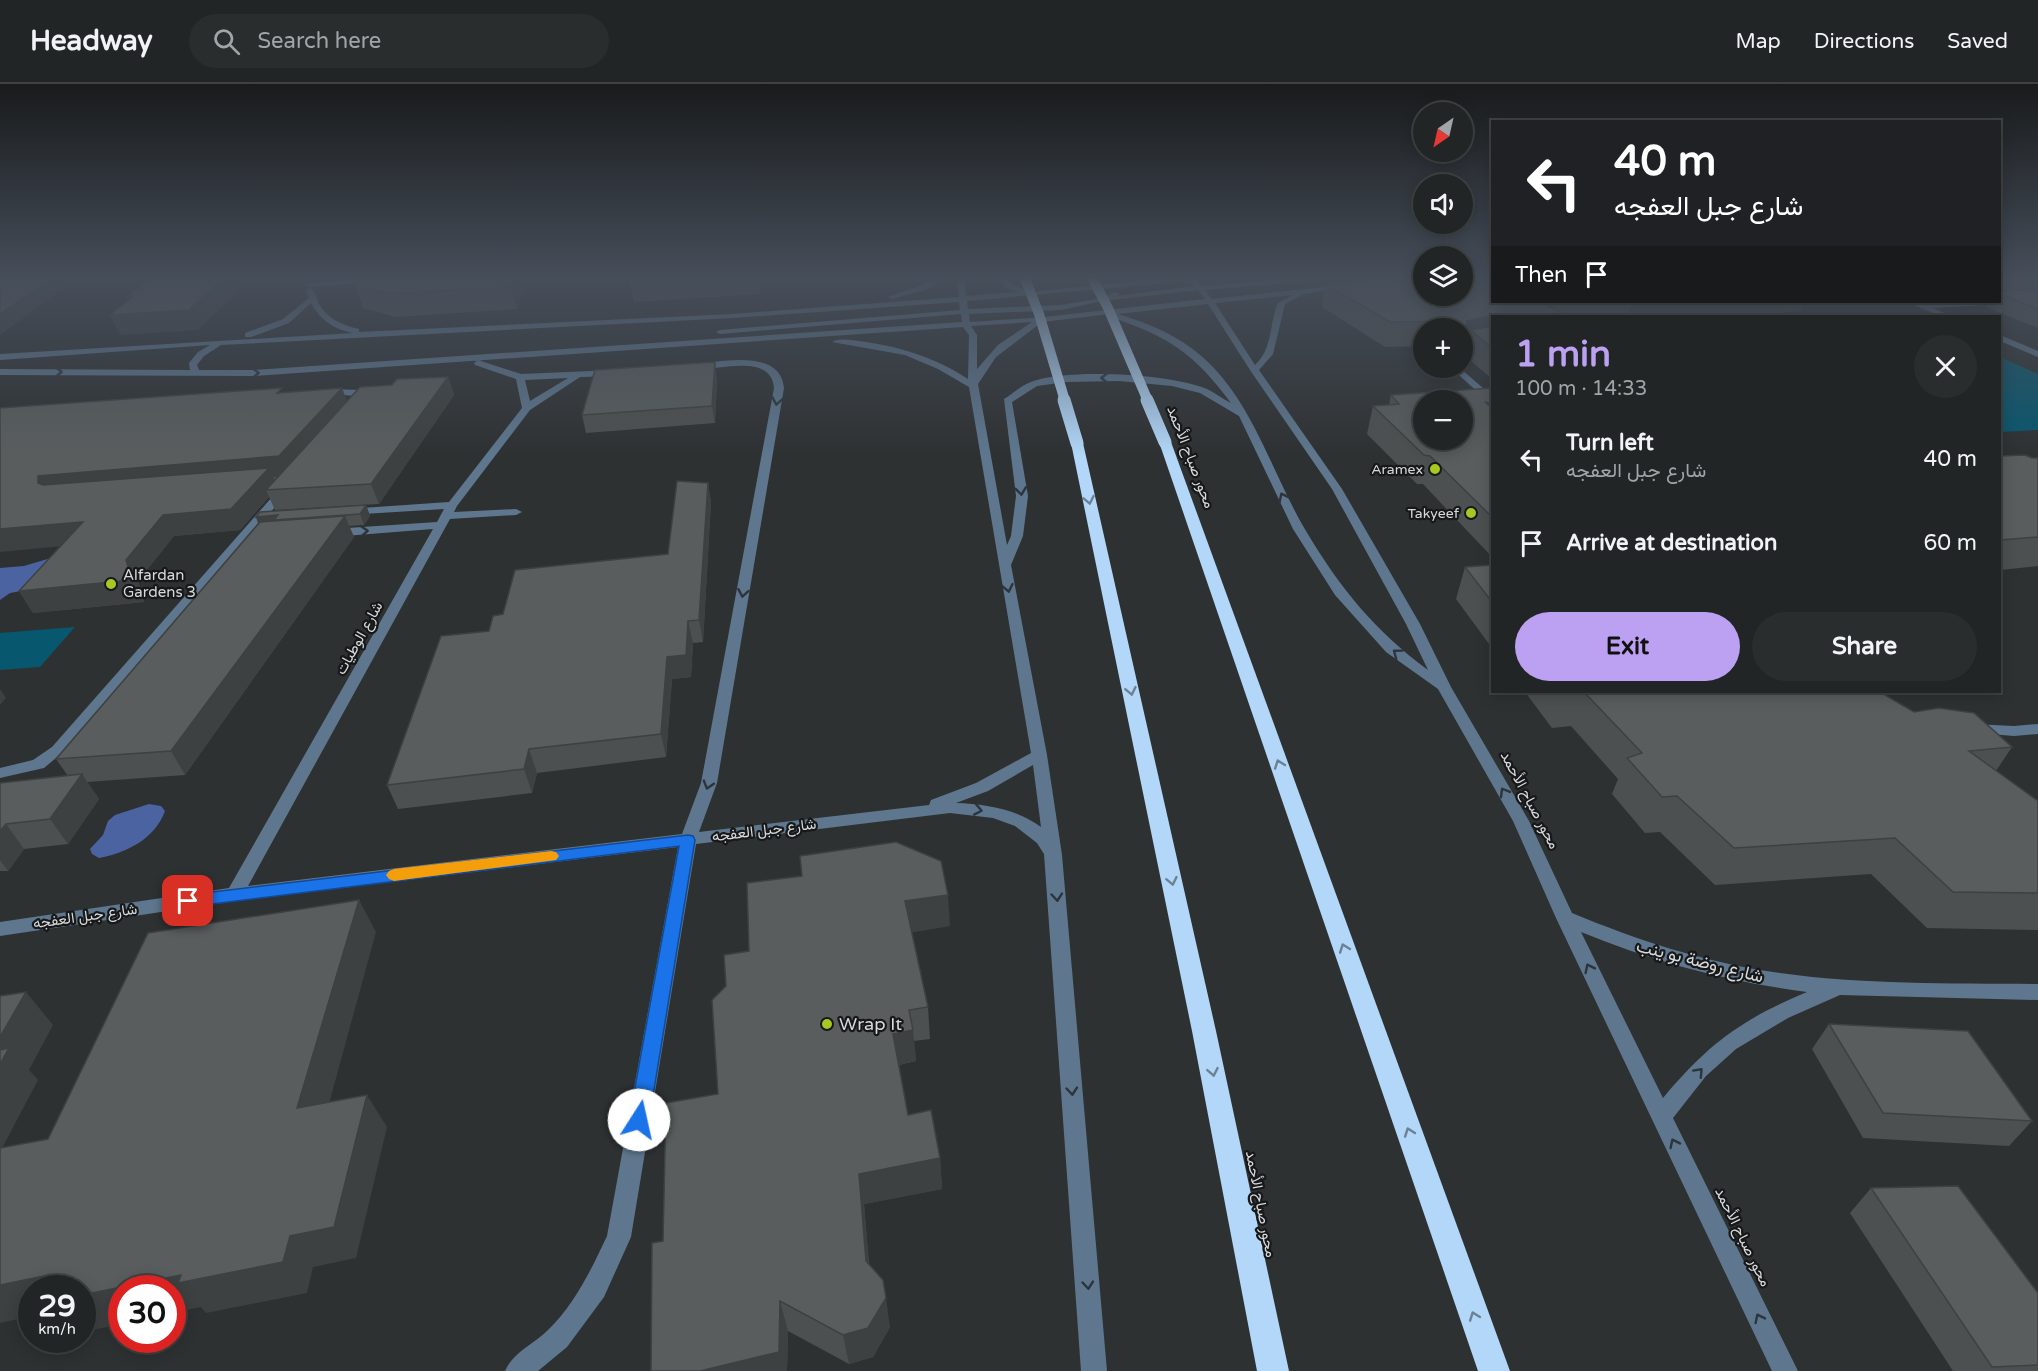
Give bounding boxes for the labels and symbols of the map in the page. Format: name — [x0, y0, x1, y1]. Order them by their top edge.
north arrow — [1413, 102, 1473, 162]
one-way arrow — [54, 366, 63, 379]
one-way arrow — [250, 366, 259, 379]
one-way arrow — [1101, 372, 1110, 384]
one-way arrow — [771, 396, 783, 406]
street label: محور صباح الأحمد — [1161, 403, 1219, 511]
place label: Aramex — [1371, 461, 1423, 478]
marker: Aramex — [1428, 462, 1442, 476]
one-way arrow — [1014, 486, 1026, 495]
one-way arrow — [1279, 492, 1290, 503]
one-way arrow — [1082, 495, 1095, 505]
place label: Takyeef — [1407, 505, 1460, 522]
marker: Takyeef — [1464, 506, 1478, 520]
one-way arrow — [359, 524, 368, 537]
place label: Alfardan Gardens 3 — [123, 566, 196, 601]
marker: Alfardan Gardens 3 — [104, 577, 118, 591]
one-way arrow — [1001, 583, 1014, 593]
one-way arrow — [737, 588, 750, 598]
street label: شارع الوطيات — [332, 598, 388, 679]
one-way arrow — [1392, 649, 1403, 660]
one-way arrow — [1123, 685, 1136, 695]
street label: محور صباح الأحمد — [1495, 748, 1563, 853]
one-way arrow — [1273, 760, 1286, 770]
one-way arrow — [703, 779, 715, 790]
one-way arrow — [1500, 788, 1512, 798]
one-way arrow — [973, 803, 983, 816]
street label: شارع جبل العفجه — [711, 815, 818, 847]
pin — [162, 875, 213, 926]
one-way arrow — [1165, 876, 1178, 886]
one-way arrow — [1050, 892, 1063, 901]
street label: شارع جبل العفجه — [32, 900, 139, 934]
street label: شارع روضة بو ينب — [1634, 935, 1766, 988]
one-way arrow — [1338, 943, 1351, 954]
one-way arrow — [1584, 963, 1596, 974]
place label: Wrap It — [839, 1013, 902, 1035]
marker: Wrap It — [820, 1017, 834, 1031]
one-way arrow — [1206, 1067, 1219, 1077]
one-way arrow — [1692, 1068, 1703, 1078]
one-way arrow — [1065, 1086, 1078, 1096]
position arrow — [607, 1088, 671, 1152]
one-way arrow — [1404, 1127, 1417, 1138]
one-way arrow — [1669, 1138, 1681, 1149]
street label: محور صباح الأحمد — [1240, 1149, 1280, 1259]
street label: محور صباح الأحمد — [1709, 1184, 1775, 1290]
speed limit sign: 30 — [108, 1275, 186, 1353]
one-way arrow — [1081, 1281, 1094, 1290]
one-way arrow — [1469, 1311, 1482, 1322]
one-way arrow — [1755, 1314, 1767, 1325]

